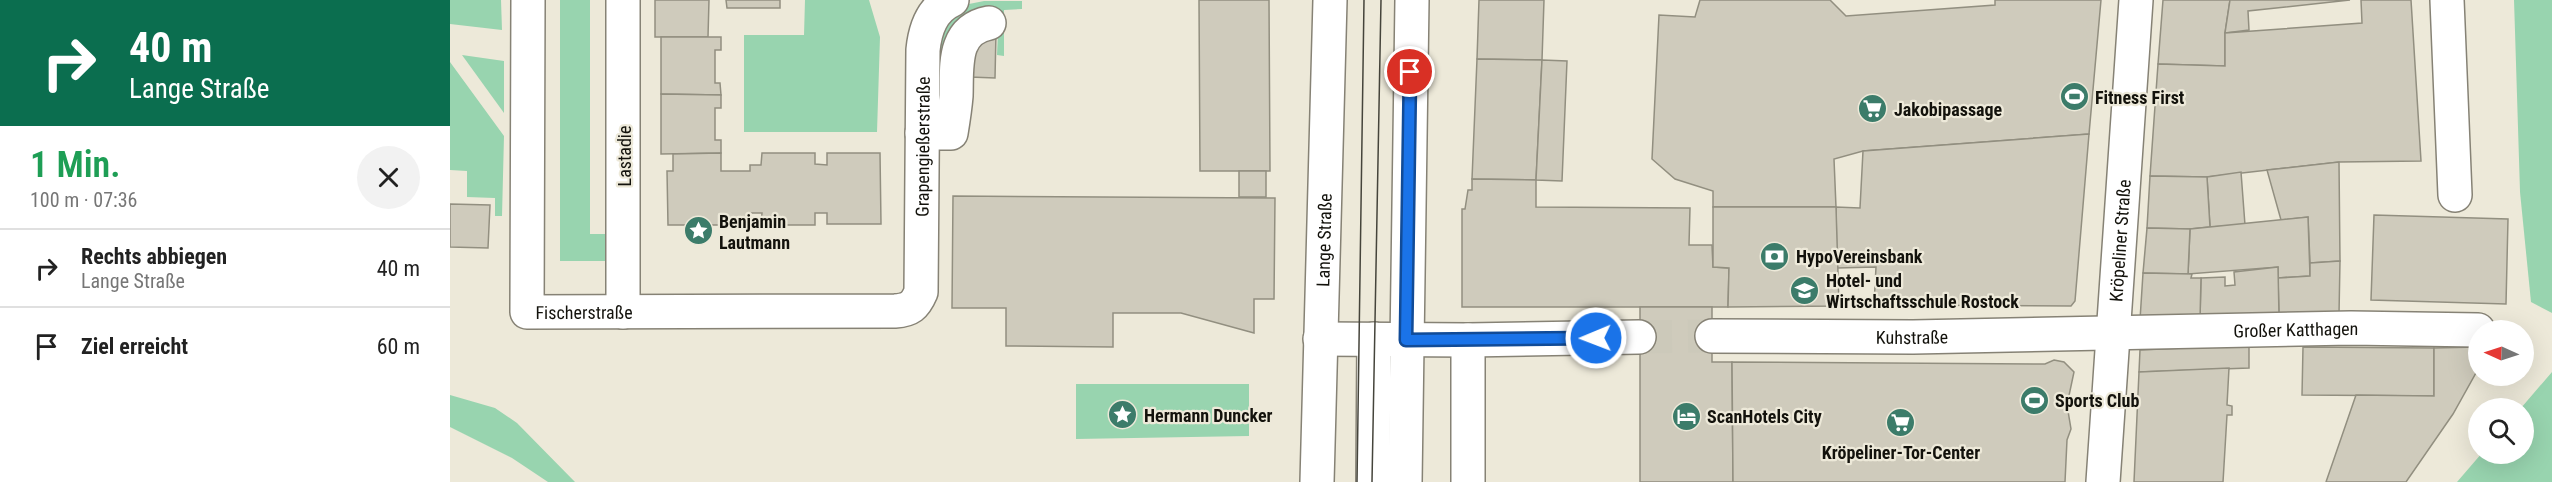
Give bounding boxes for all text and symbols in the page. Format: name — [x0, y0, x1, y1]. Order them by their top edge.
text: 40 m — [129, 23, 212, 72]
icon: right — [30, 24, 108, 102]
pin — [1384, 46, 1435, 97]
icon: arrive — [1393, 55, 1426, 88]
text: Lange Straße — [129, 73, 269, 105]
street label: Grapengießerstraße — [911, 76, 933, 217]
sports icon: Fitness First — [2058, 81, 2090, 113]
place label: Fitness First — [2095, 87, 2185, 108]
supermarket icon: Jakobipassage — [1857, 93, 1889, 125]
place label: Jakobipassage — [1894, 99, 2003, 120]
street label: Lastadie — [614, 126, 635, 186]
text: 1 Min. — [30, 144, 120, 186]
button: close — [357, 146, 420, 209]
street label: Kröpeliner Straße — [2105, 179, 2134, 303]
text: 100 m · 07:36 — [30, 188, 137, 212]
street label: Lange Straße — [1312, 193, 1335, 287]
place label: Benjamin Lautmann — [719, 211, 790, 253]
place icon: Benjamin Lautmann — [682, 215, 714, 247]
bank icon: HypoVereinsbank — [1759, 240, 1791, 272]
text: Rechts abbiegen — [81, 244, 227, 269]
place label: HypoVereinsbank — [1796, 246, 1923, 267]
icon: right — [30, 252, 63, 285]
text: 40 m — [377, 256, 420, 281]
text: Lange Straße — [81, 269, 185, 293]
place label: Hotel- und Wirtschaftsschule Rostock — [1826, 270, 2019, 312]
school or university icon: Hotel- und Wirtschaftsschule Rostock — [1789, 274, 1821, 306]
street label: Fischerstraße — [535, 301, 633, 322]
position arrow — [1564, 306, 1628, 370]
street label: Großer Katthagen — [2233, 317, 2359, 341]
north arrow — [2468, 320, 2534, 386]
map controls — [2468, 320, 2534, 464]
street label: Kuhstraße — [1876, 326, 1948, 348]
icon: arrive — [30, 330, 63, 363]
text: Ziel erreicht — [81, 334, 188, 359]
text: 60 m — [377, 334, 420, 359]
sports icon: Sports Club — [2018, 384, 2050, 416]
place label: Sports Club — [2055, 390, 2139, 411]
button: search — [2468, 398, 2534, 464]
place icon: Hermann Duncker — [1107, 399, 1139, 431]
hotel icon: ScanHotels City — [1670, 400, 1702, 432]
place label: Hermann Duncker — [1144, 405, 1273, 426]
place label: ScanHotels City — [1707, 406, 1822, 427]
supermarket icon: Kröpeliner-Tor-Center — [1885, 407, 1917, 439]
place label: Kröpeliner-Tor-Center — [1822, 442, 1980, 463]

